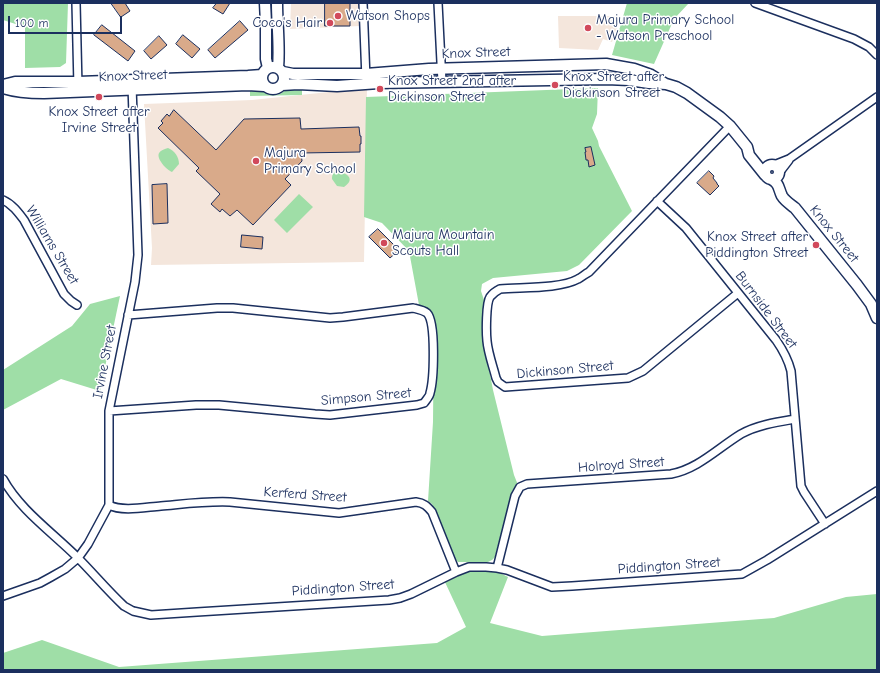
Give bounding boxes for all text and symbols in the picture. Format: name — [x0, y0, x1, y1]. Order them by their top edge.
scale bar — [10, 8, 124, 34]
place label: Watson Shops — [346, 8, 430, 24]
marker: Watson Shops — [333, 11, 343, 21]
place label: Majura Primary School - Watson Preschool — [596, 12, 734, 44]
place label: Coco's Hair — [253, 15, 322, 31]
text: 100 m — [15, 16, 48, 30]
marker: Coco's Hair — [325, 18, 335, 28]
marker: Majura Primary School - Watson Preschool — [583, 23, 593, 33]
street label: Knox Street — [441, 43, 511, 63]
street label: Knox Street — [98, 66, 168, 86]
place label: Knox Street after Dickinson Street — [563, 69, 664, 102]
place label: Knox Street 2nd after Dickinson Street — [388, 73, 516, 106]
marker: Knox Street after Dickinson Street — [550, 80, 560, 90]
marker: Knox Street 2nd after Dickinson Street — [375, 84, 385, 94]
marker: Knox Street after Irvine Street — [94, 92, 104, 102]
place label: Knox Street after Irvine Street — [49, 104, 149, 136]
place label: Majura Primary School — [264, 145, 356, 178]
marker: Majura Primary School — [251, 156, 261, 166]
street label: Knox Street — [806, 202, 862, 266]
street label: Williams Street — [22, 203, 82, 287]
place label: Majura Mountain Scouts Hall — [392, 227, 494, 260]
place label: Knox Street after Piddington Street — [705, 229, 808, 262]
marker: Majura Mountain Scouts Hall — [379, 238, 389, 248]
marker: Knox Street after Piddington Street — [811, 240, 821, 250]
street label: Burnside Street — [732, 268, 800, 352]
street label: Irvine Street — [90, 324, 120, 400]
street label: Dickinson Street — [516, 357, 614, 383]
street label: Simpson Street — [320, 385, 412, 409]
street label: Holroyd Street — [577, 454, 665, 476]
street label: Kerferd Street — [263, 484, 347, 506]
street label: Piddington Street — [617, 554, 721, 578]
street label: Piddington Street — [291, 576, 395, 600]

